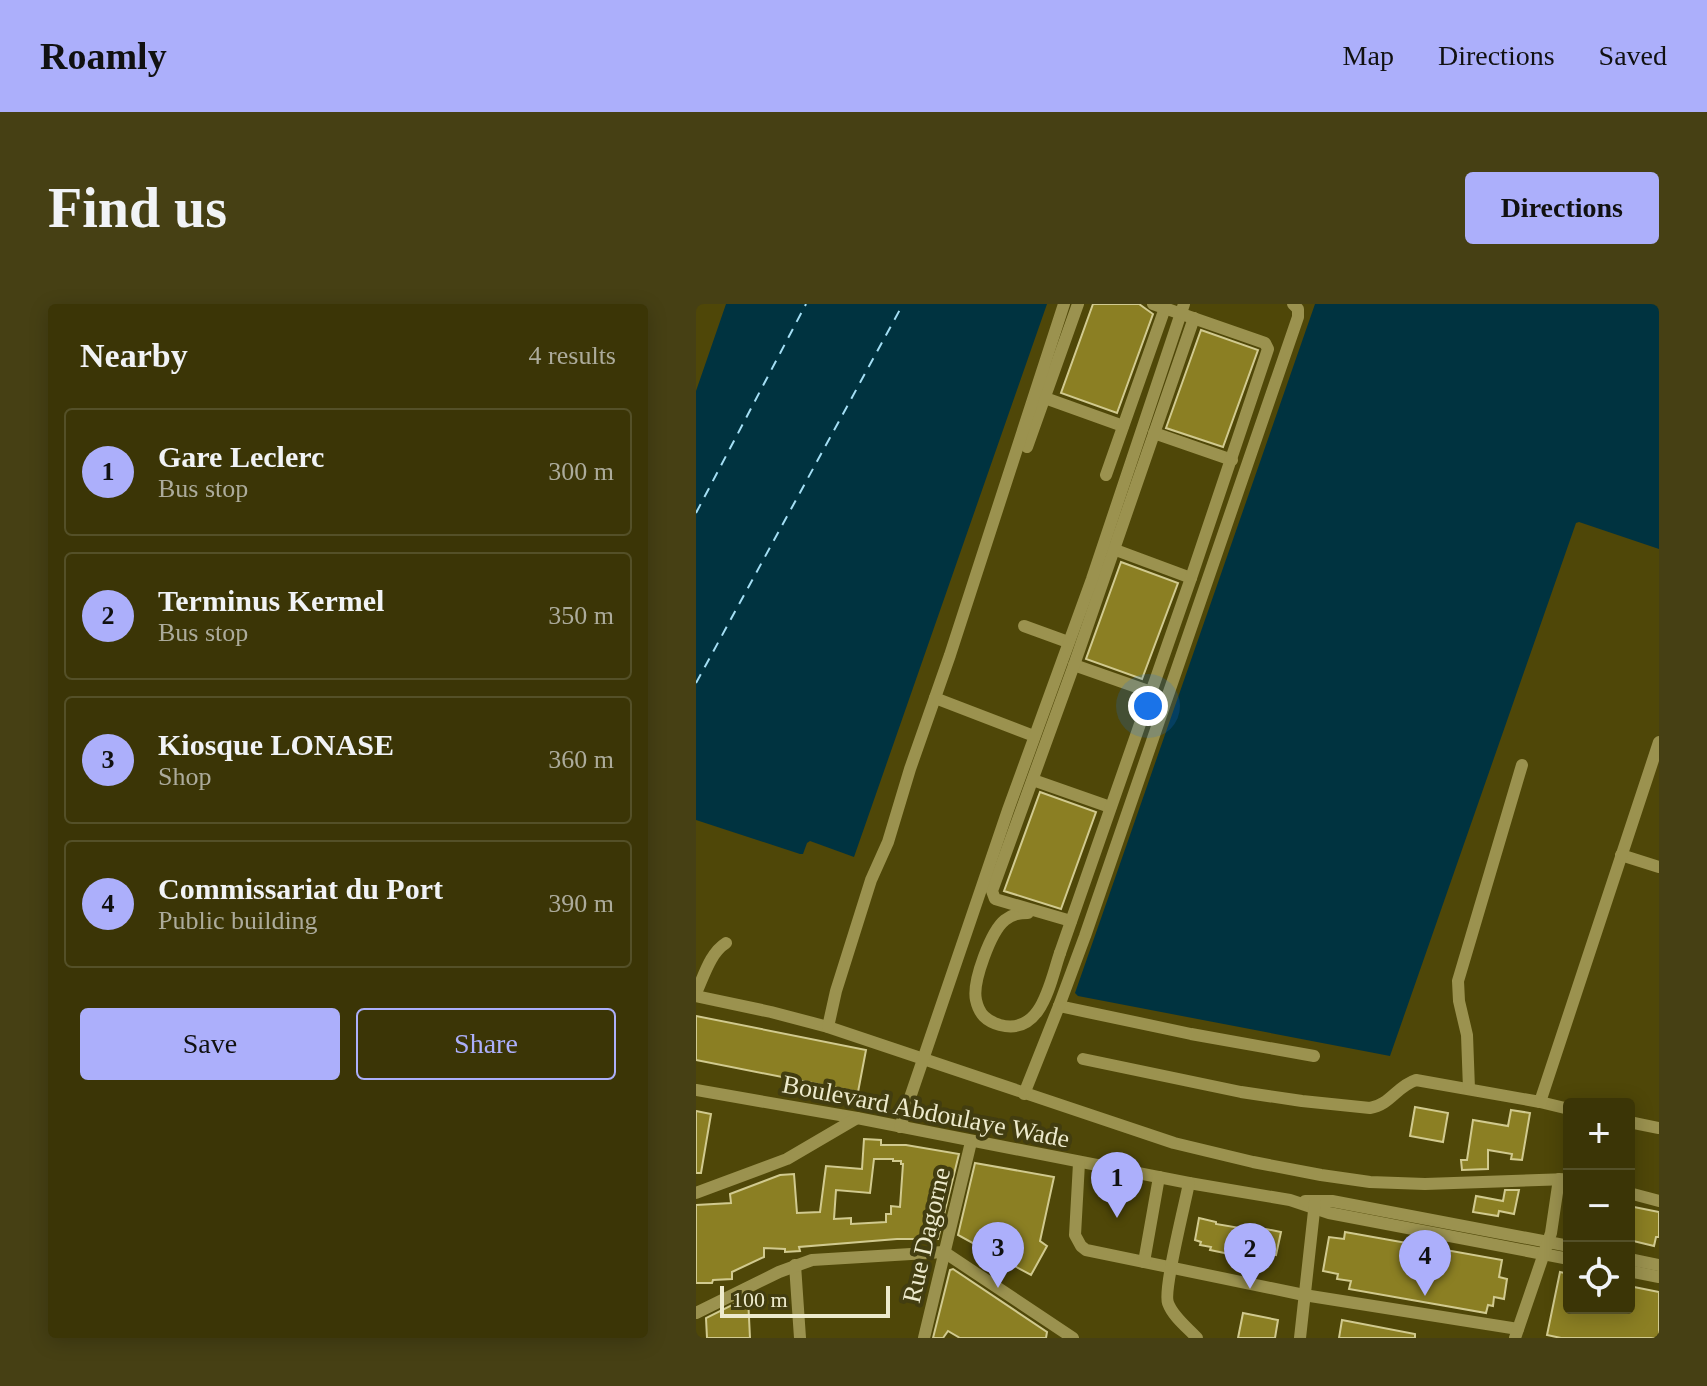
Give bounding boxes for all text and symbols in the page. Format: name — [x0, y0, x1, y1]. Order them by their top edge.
text: Roamly — [40, 35, 167, 77]
text: Map — [1343, 40, 1394, 71]
text: Directions — [1438, 40, 1555, 71]
text: Saved — [1599, 40, 1667, 71]
button: Directions — [1465, 172, 1659, 244]
text: Find us — [48, 177, 227, 239]
text: Nearby — [80, 337, 188, 374]
text: 4 results — [529, 341, 616, 370]
text: Gare Leclerc — [158, 440, 324, 473]
text: 1 — [102, 457, 115, 486]
text: 300 m — [548, 457, 614, 486]
text: Bus stop — [158, 474, 248, 503]
text: Terminus Kermel — [158, 584, 384, 617]
text: 2 — [102, 601, 115, 630]
text: 350 m — [548, 601, 614, 630]
text: Bus stop — [158, 618, 248, 647]
your location — [1128, 686, 1168, 726]
text: Kiosque LONASE — [158, 728, 394, 761]
text: 3 — [102, 745, 115, 774]
text: 360 m — [548, 745, 614, 774]
text: Shop — [158, 762, 211, 791]
text: Commissariat du Port — [158, 872, 443, 905]
text: 4 — [102, 889, 115, 918]
text: 390 m — [548, 889, 614, 918]
text: Public building — [158, 906, 318, 935]
button: Save — [80, 1008, 340, 1080]
button: Share — [356, 1008, 616, 1080]
street label: Boulevard Abdoulaye Wade — [780, 1069, 1072, 1154]
map controls — [1563, 1098, 1635, 1314]
button: + — [1563, 1098, 1635, 1170]
pin: 1 — [1091, 1152, 1143, 1218]
street label: Rue Dagorne — [897, 1165, 956, 1306]
button: − — [1563, 1170, 1635, 1242]
pin: 3 — [972, 1222, 1024, 1288]
pin: 2 — [1224, 1223, 1276, 1289]
pin: 4 — [1399, 1230, 1451, 1296]
button: locate — [1563, 1242, 1635, 1314]
scale bar — [720, 1282, 890, 1318]
text: 100 m — [732, 1287, 788, 1312]

